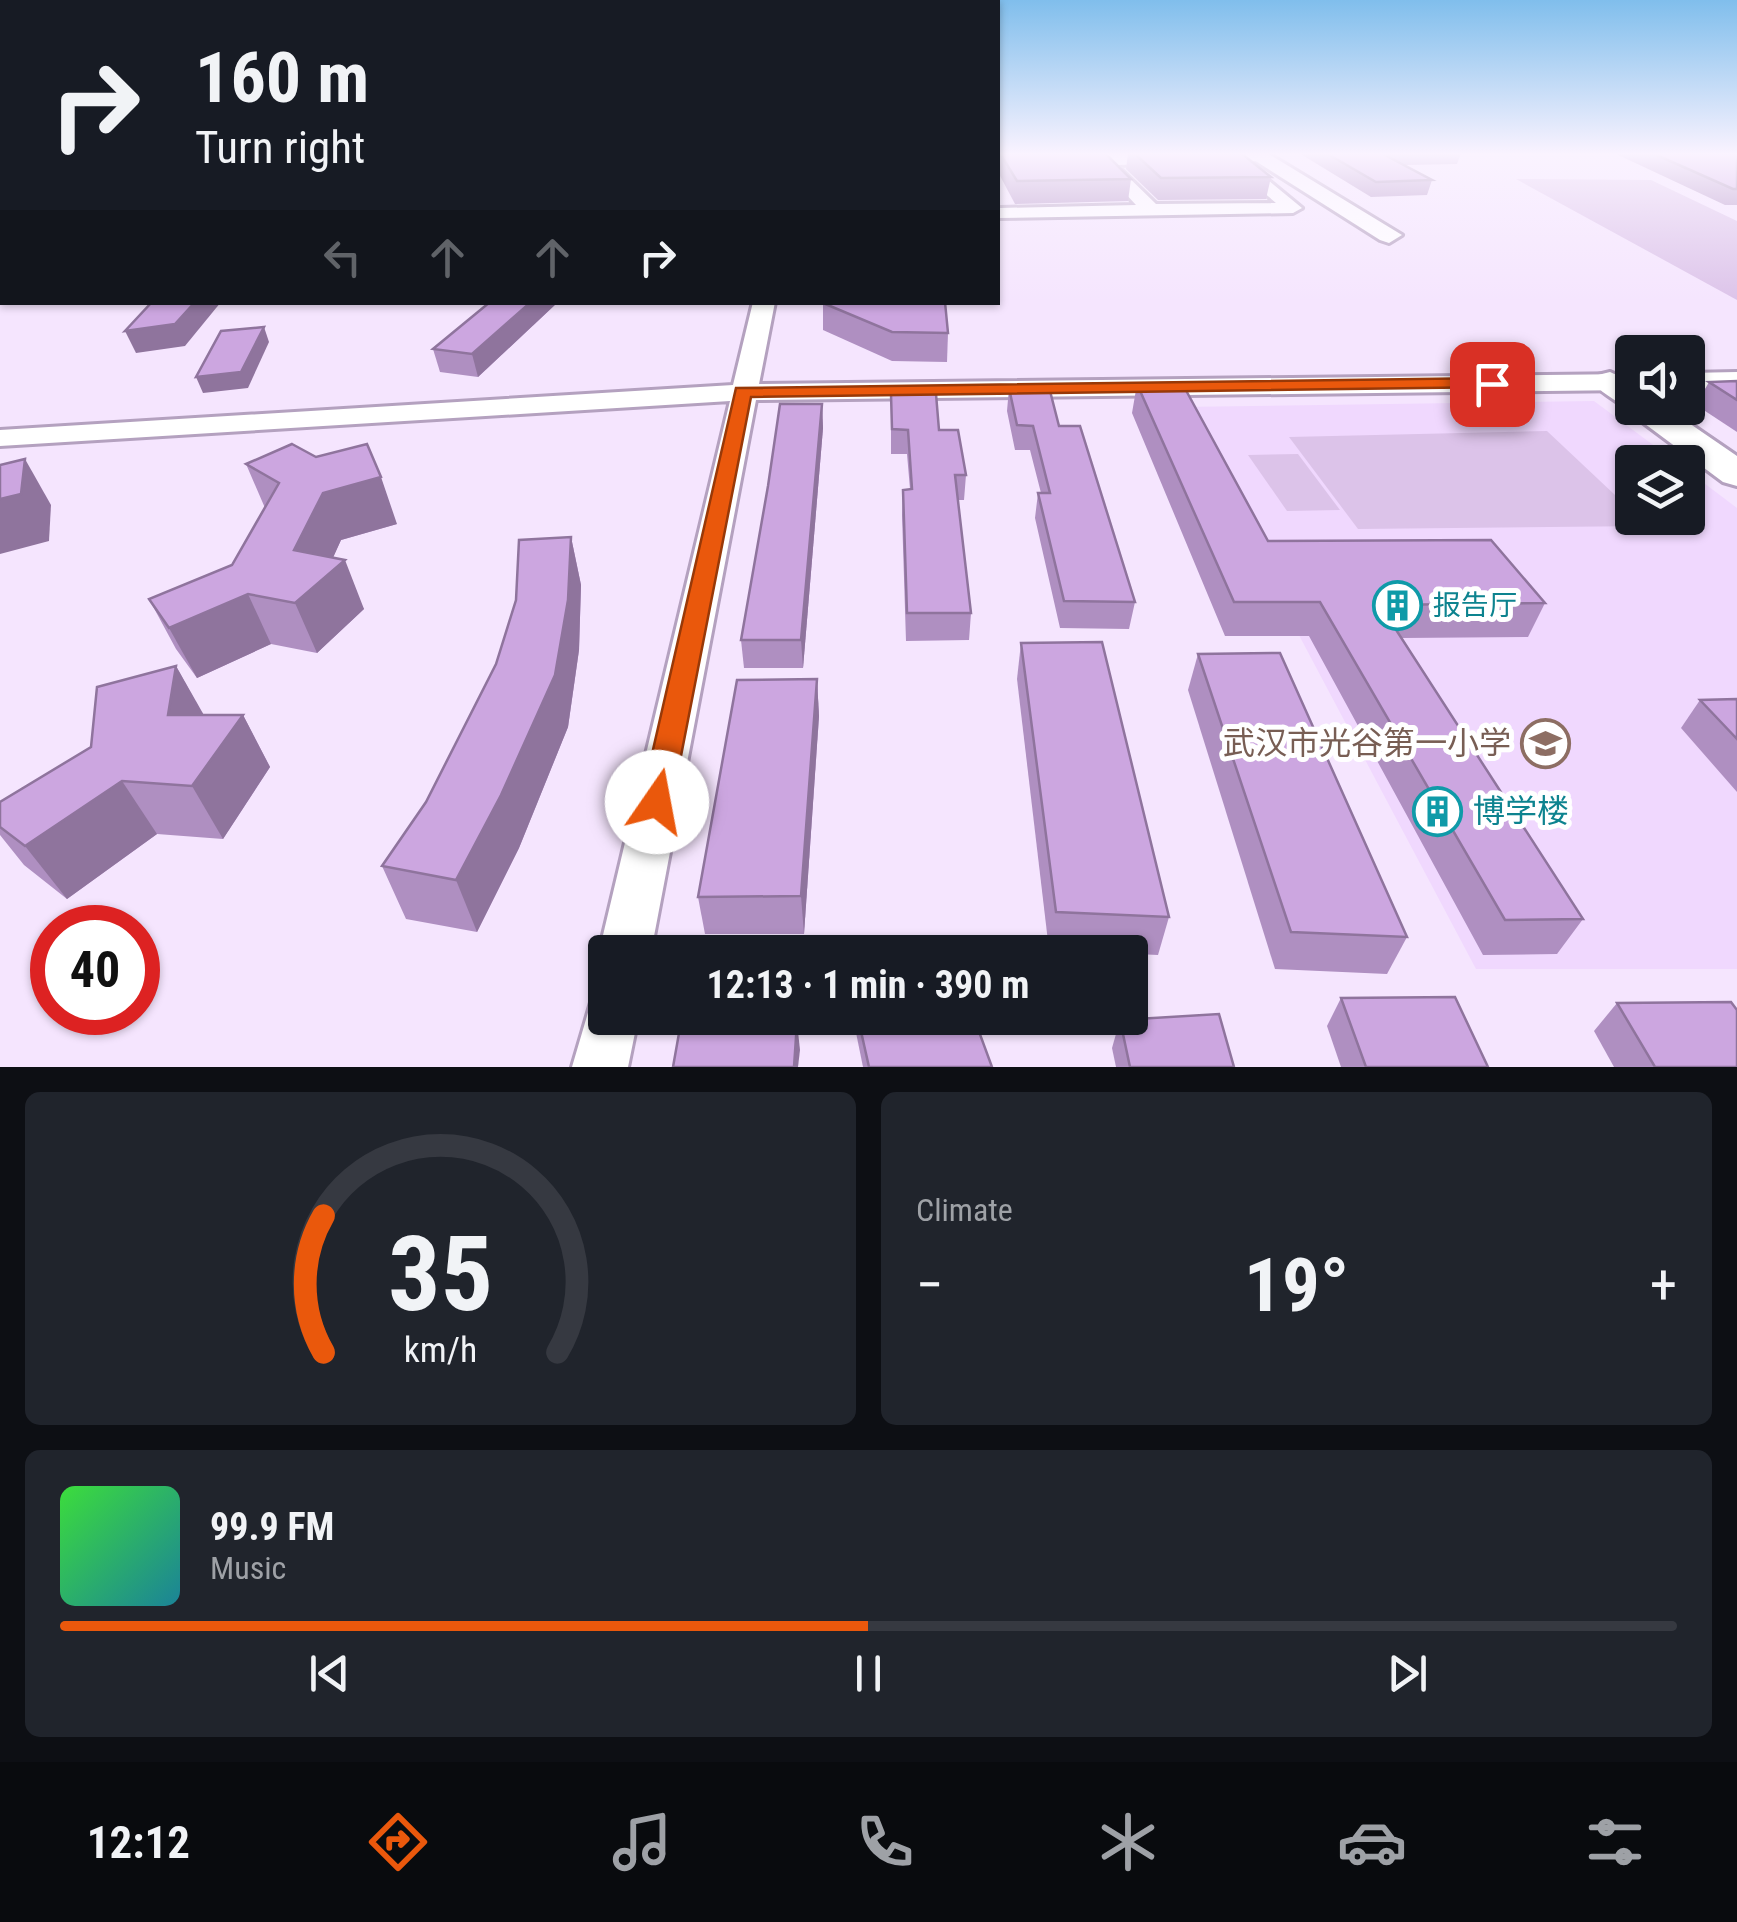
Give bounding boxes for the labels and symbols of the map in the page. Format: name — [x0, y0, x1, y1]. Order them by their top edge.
pin — [1450, 342, 1535, 427]
building icon: 报告厅 — [1372, 579, 1424, 631]
place label: 报告厅 — [1433, 589, 1517, 622]
school or university icon: 武汉市光谷第一小学 — [1520, 717, 1572, 769]
place label: 武汉市光谷第一小学 — [1223, 724, 1511, 762]
position arrow — [605, 750, 709, 854]
building icon: 博学楼 — [1412, 785, 1464, 837]
place label: 博学楼 — [1473, 792, 1569, 830]
speed limit sign: 40 — [30, 905, 160, 1035]

